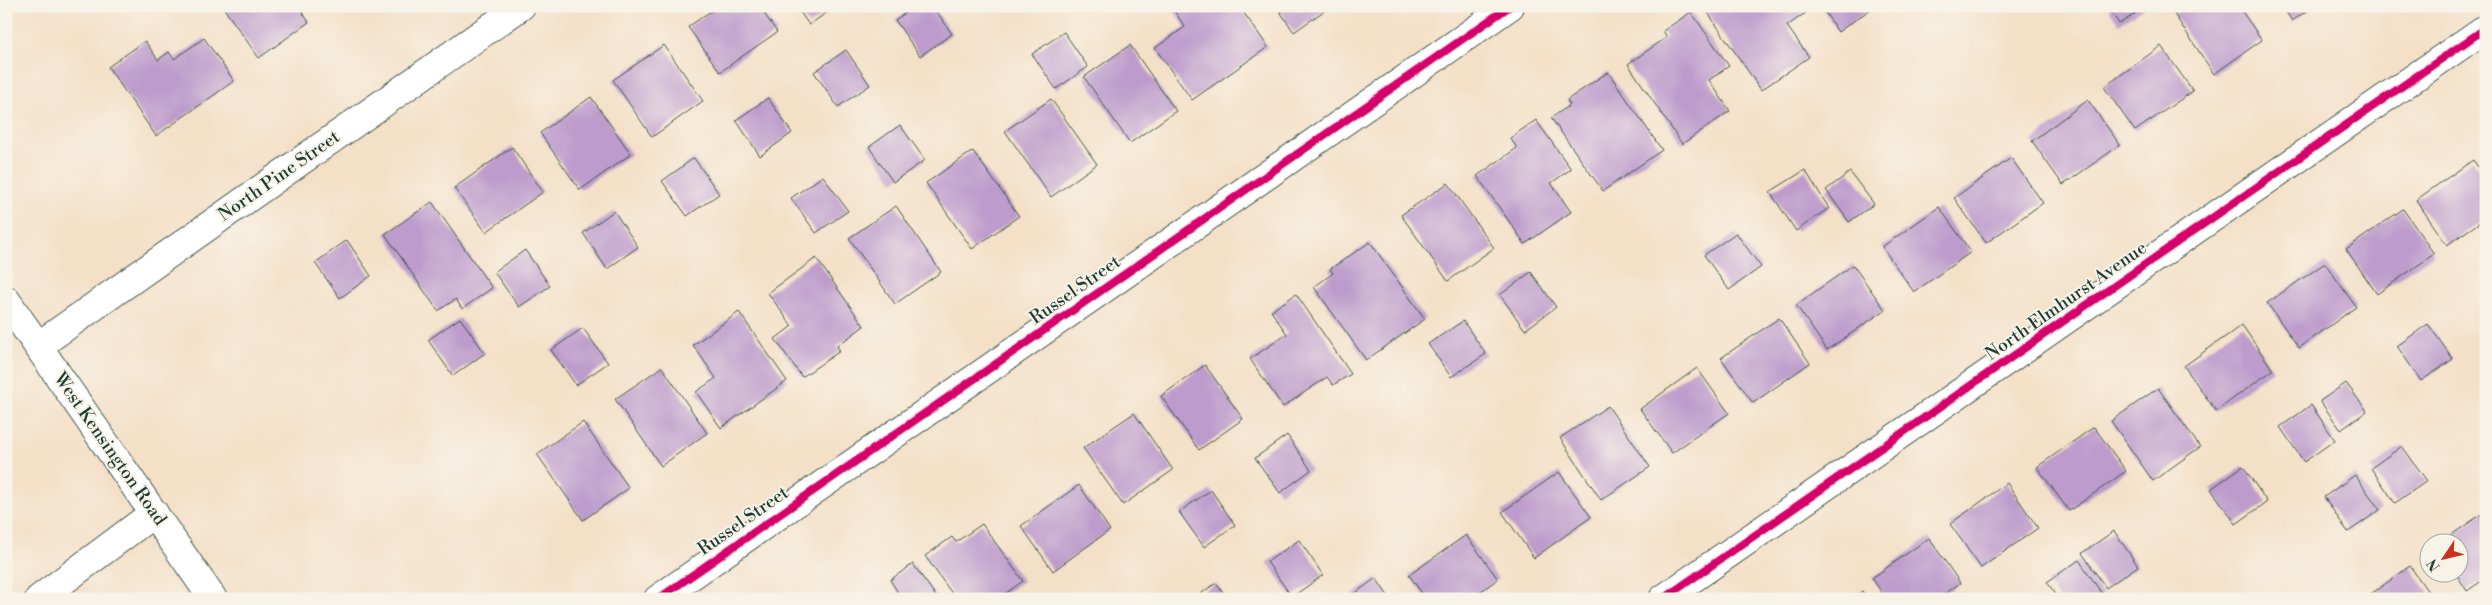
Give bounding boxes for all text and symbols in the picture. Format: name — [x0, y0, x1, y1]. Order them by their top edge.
street label: North Pine Street — [214, 125, 345, 227]
street label: North Elmhurst Avenue — [1981, 236, 2151, 366]
street label: Russel Street — [1025, 250, 1125, 330]
street label: West Kensington Road — [48, 367, 172, 531]
street label: Russel Street — [693, 481, 793, 561]
north arrow — [2420, 532, 2470, 582]
text: N — [2424, 555, 2445, 575]

